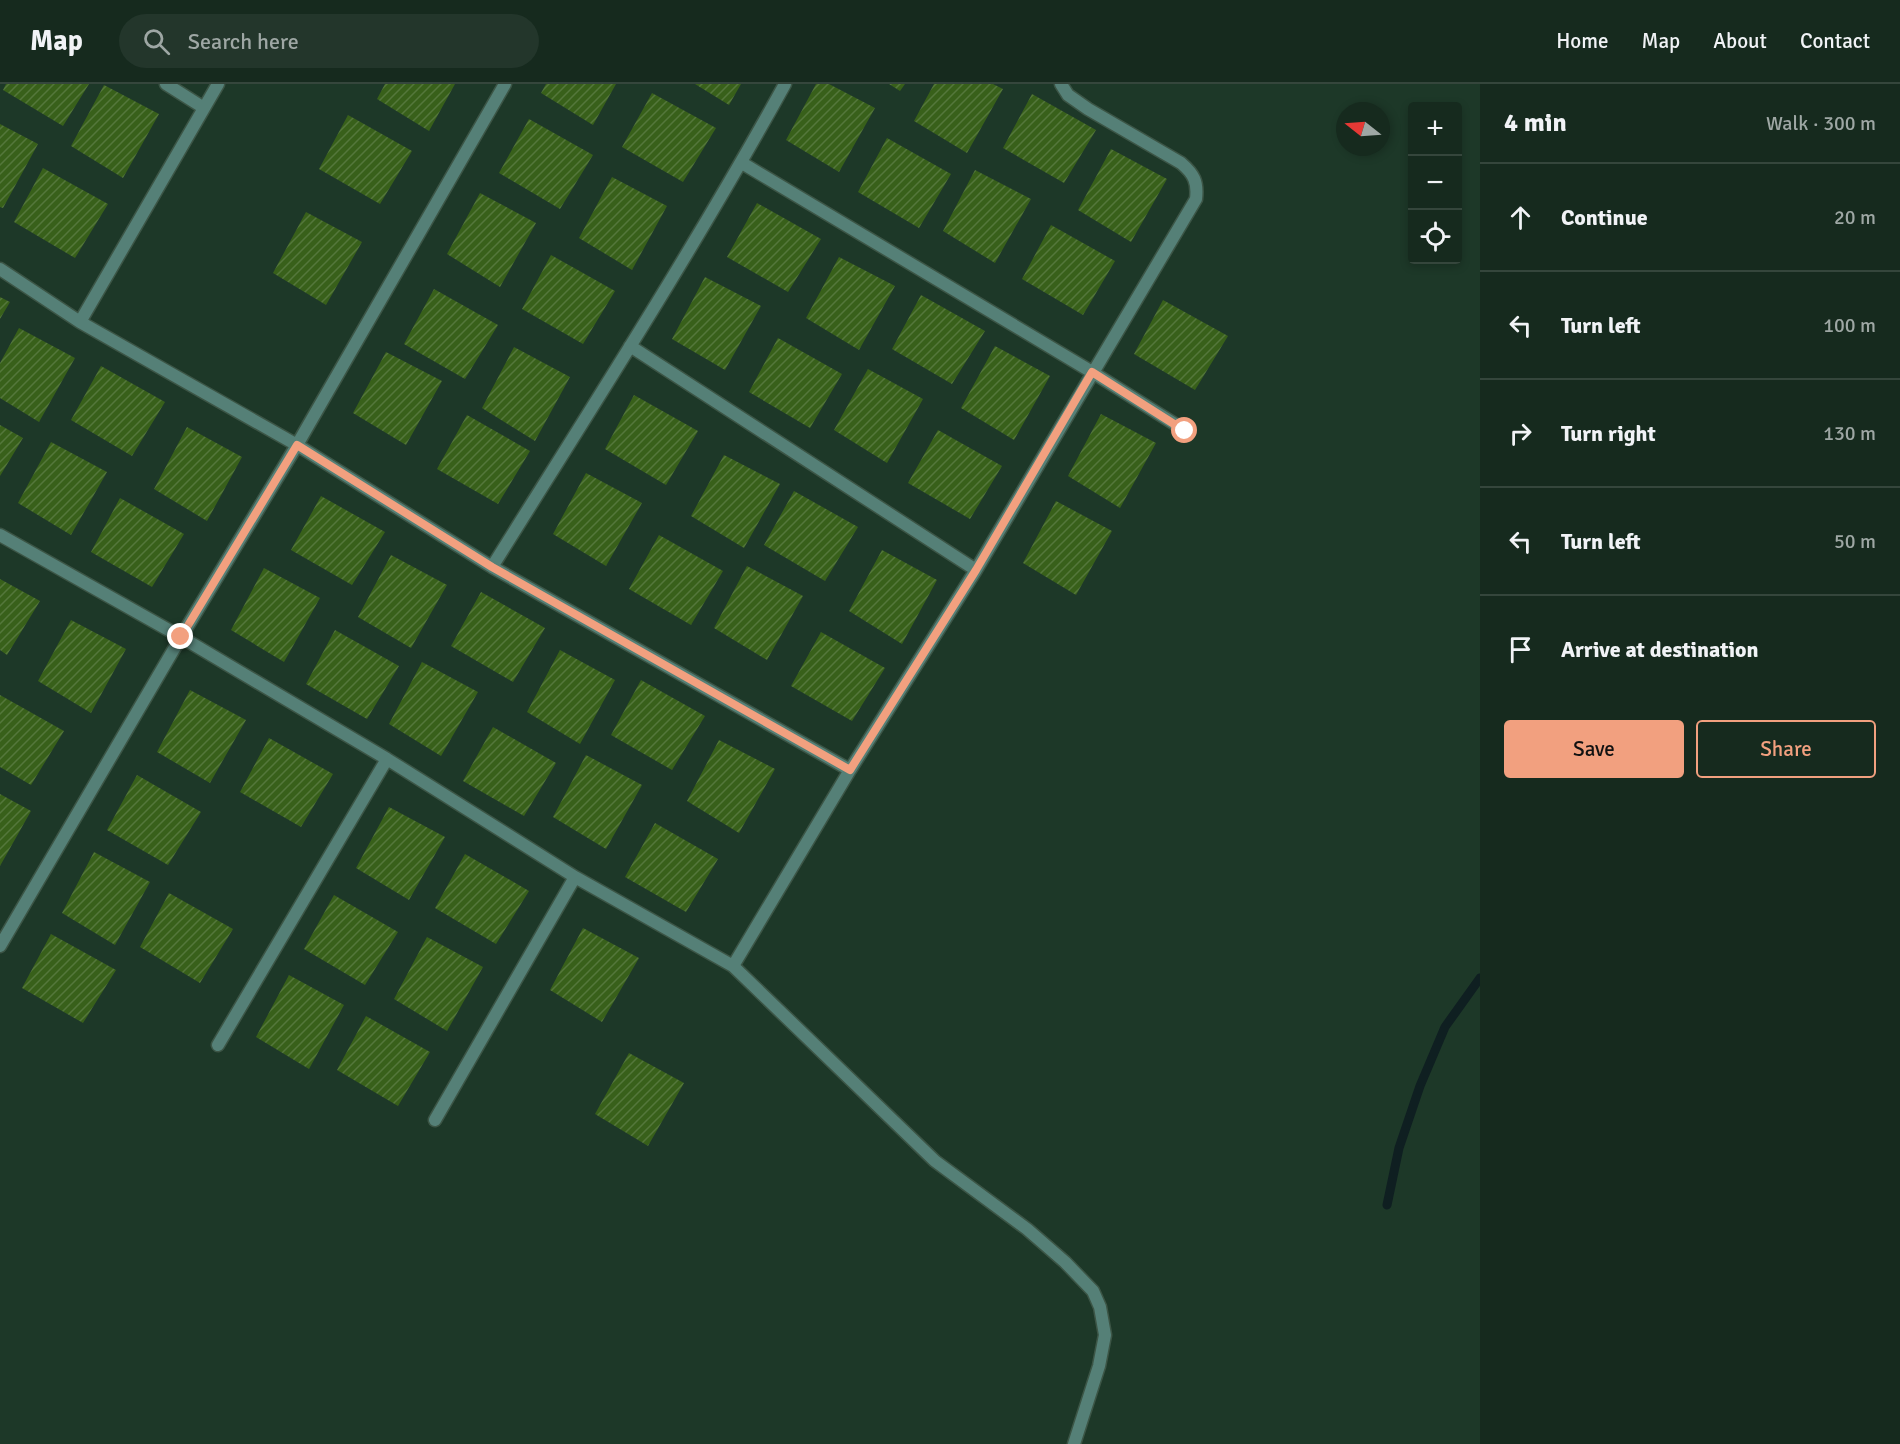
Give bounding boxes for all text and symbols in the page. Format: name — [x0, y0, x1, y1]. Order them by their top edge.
search box — [119, 14, 539, 68]
text: Map — [30, 24, 83, 58]
icon: search — [140, 25, 173, 58]
text: Search here — [188, 28, 299, 55]
text: Home — [1556, 28, 1609, 54]
text: Map — [1642, 28, 1680, 54]
text: About — [1713, 28, 1767, 54]
text: Contact — [1800, 28, 1870, 54]
north arrow — [1336, 102, 1390, 156]
map controls — [1408, 102, 1462, 264]
button: + — [1408, 102, 1462, 156]
text: 4 min — [1504, 107, 1567, 139]
text: Walk · 300 m — [1766, 111, 1876, 136]
button: − — [1408, 156, 1462, 210]
icon: ahead — [1504, 201, 1537, 234]
text: Continue — [1561, 204, 1648, 231]
text: 20 m — [1834, 205, 1876, 230]
button: locate — [1408, 210, 1462, 264]
icon: left — [1504, 309, 1537, 342]
text: Turn left — [1561, 312, 1641, 339]
text: 100 m — [1823, 313, 1876, 338]
route start — [1171, 417, 1197, 443]
icon: right — [1504, 417, 1537, 450]
text: Turn right — [1561, 420, 1656, 447]
text: 130 m — [1823, 421, 1876, 446]
icon: left — [1504, 525, 1537, 558]
text: Turn left — [1561, 528, 1641, 555]
text: 50 m — [1834, 529, 1876, 554]
route end — [167, 623, 193, 649]
icon: arrive — [1504, 633, 1537, 666]
text: Arrive at destination — [1561, 636, 1758, 663]
button: Save — [1504, 720, 1684, 778]
button: Share — [1696, 720, 1876, 778]

